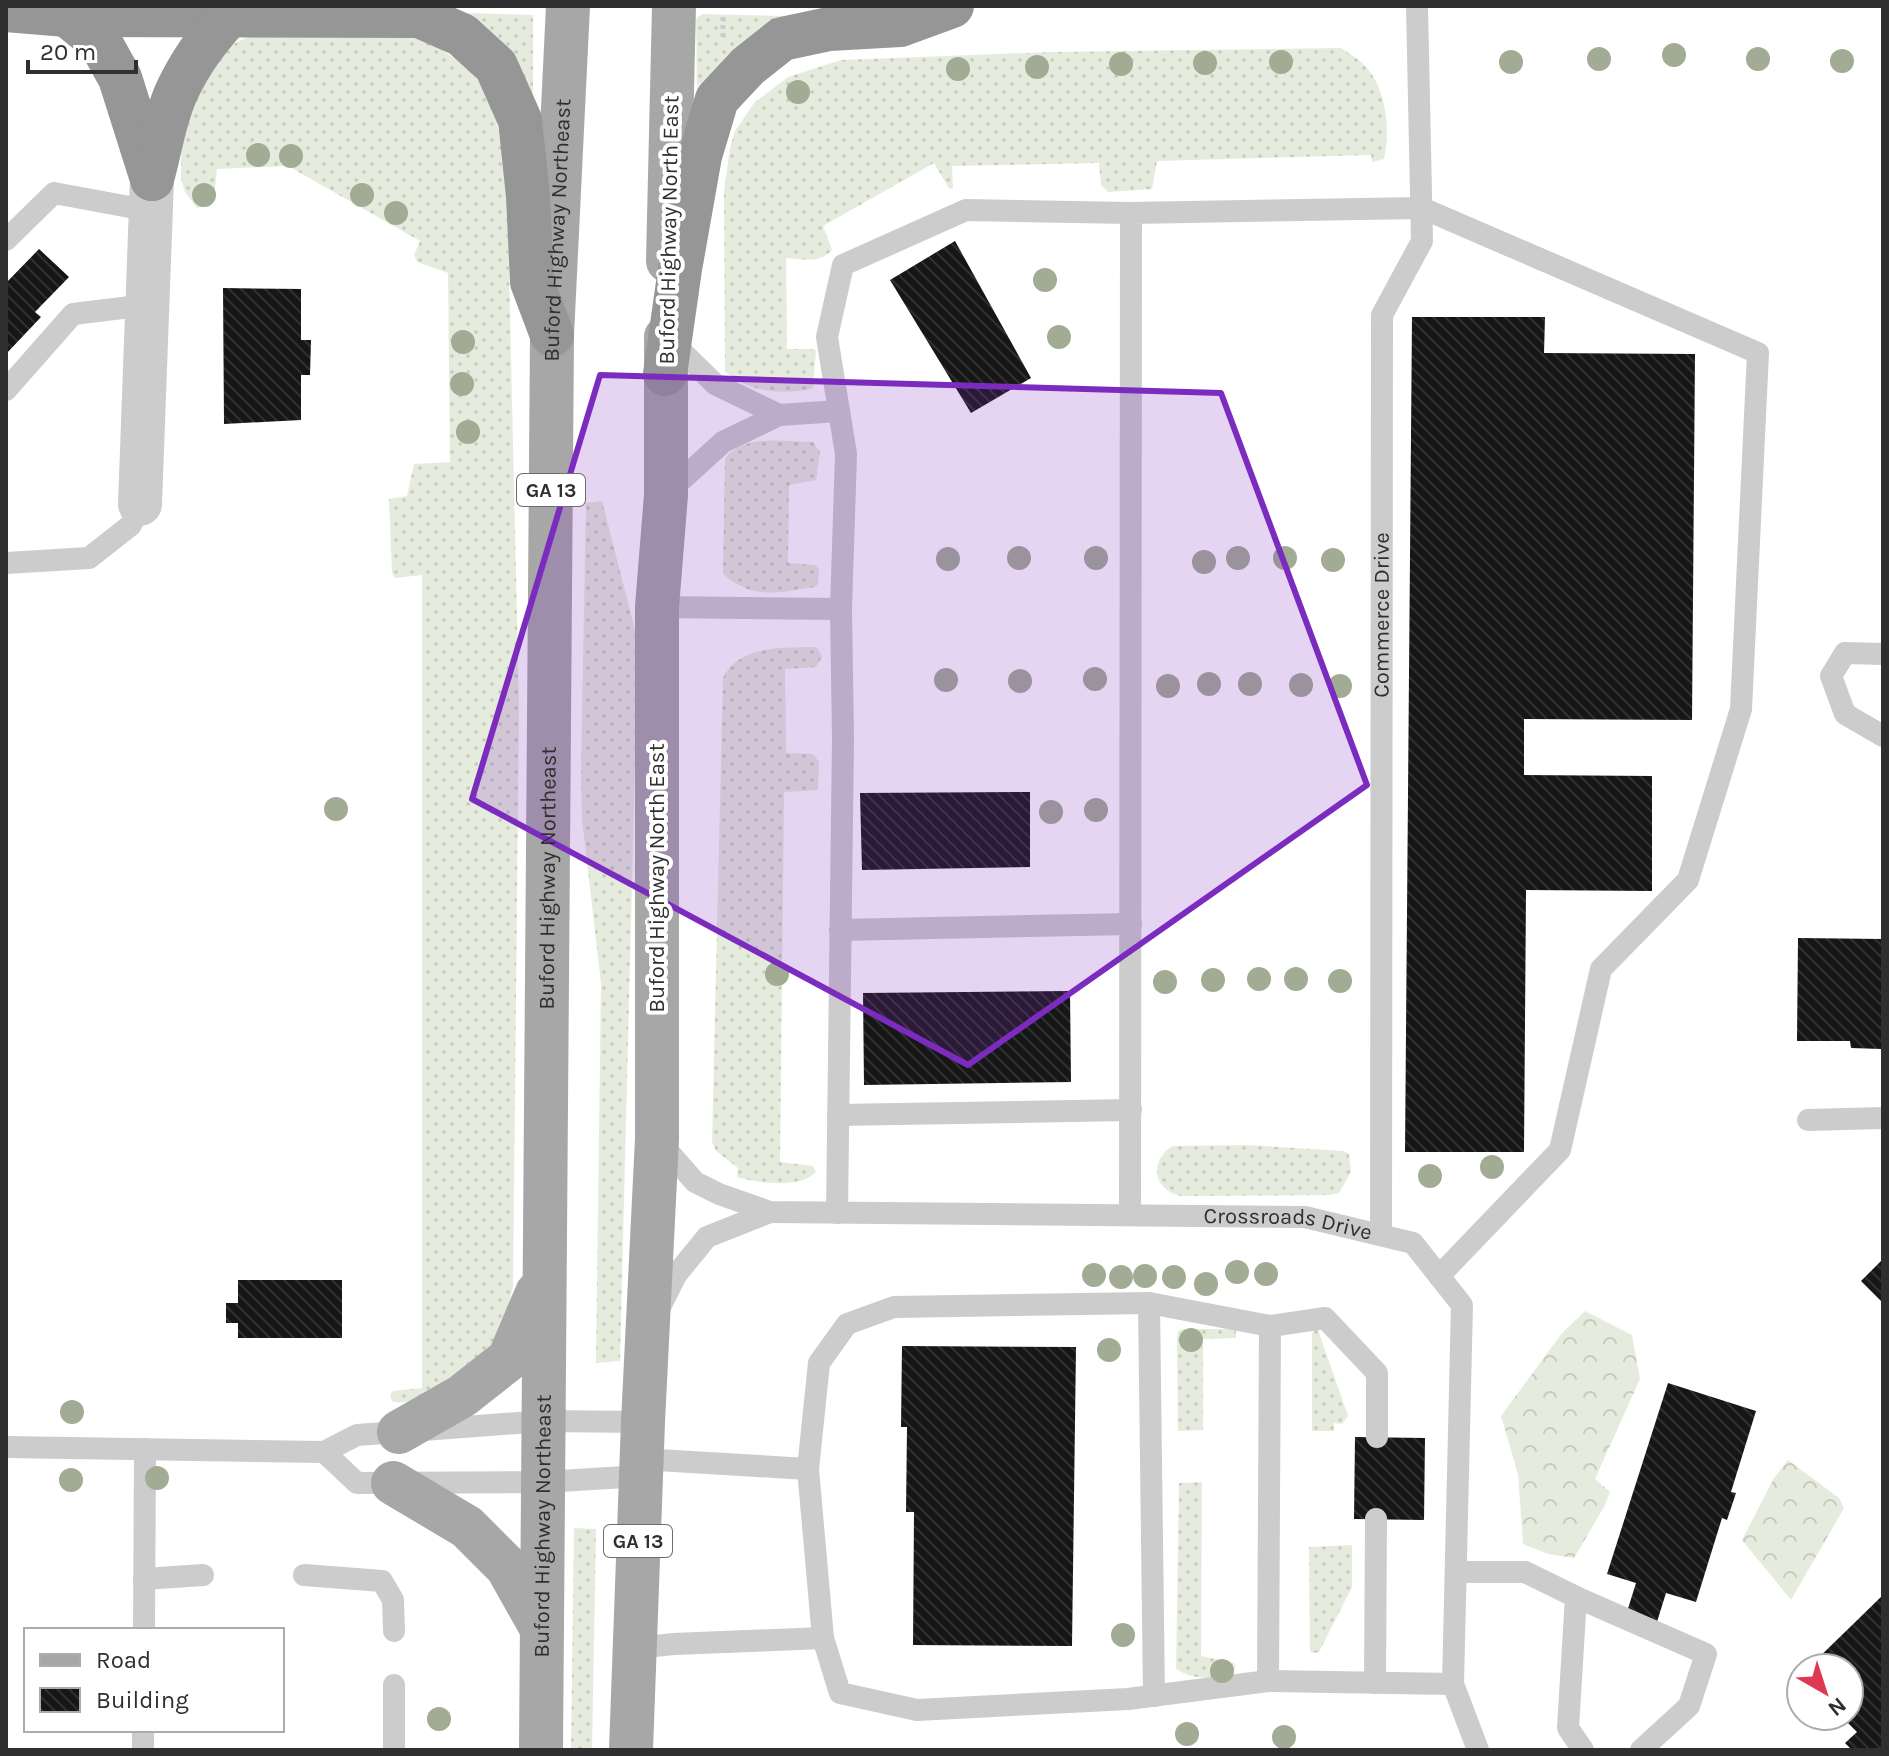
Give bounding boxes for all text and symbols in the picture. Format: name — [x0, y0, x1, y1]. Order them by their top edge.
scale bar — [28, 24, 136, 74]
text: 20 m — [40, 38, 96, 66]
street label: Buford Highway North East — [654, 95, 684, 365]
street label: Buford Highway Northeast — [539, 98, 576, 362]
road number: GA 13 — [517, 474, 585, 506]
street label: Commerce Drive — [1369, 532, 1395, 698]
street label: Buford Highway North East — [644, 743, 670, 1013]
street label: Buford Highway Northeast — [534, 746, 562, 1010]
street label: Crossroads Drive — [1203, 1203, 1375, 1246]
street label: Buford Highway Northeast — [529, 1394, 557, 1658]
road number: GA 13 — [604, 1525, 672, 1557]
legend — [24, 1628, 284, 1732]
text: Road — [96, 1646, 151, 1674]
north arrow — [1785, 1652, 1865, 1732]
text: Building — [96, 1686, 189, 1714]
text: N — [1823, 1692, 1851, 1722]

